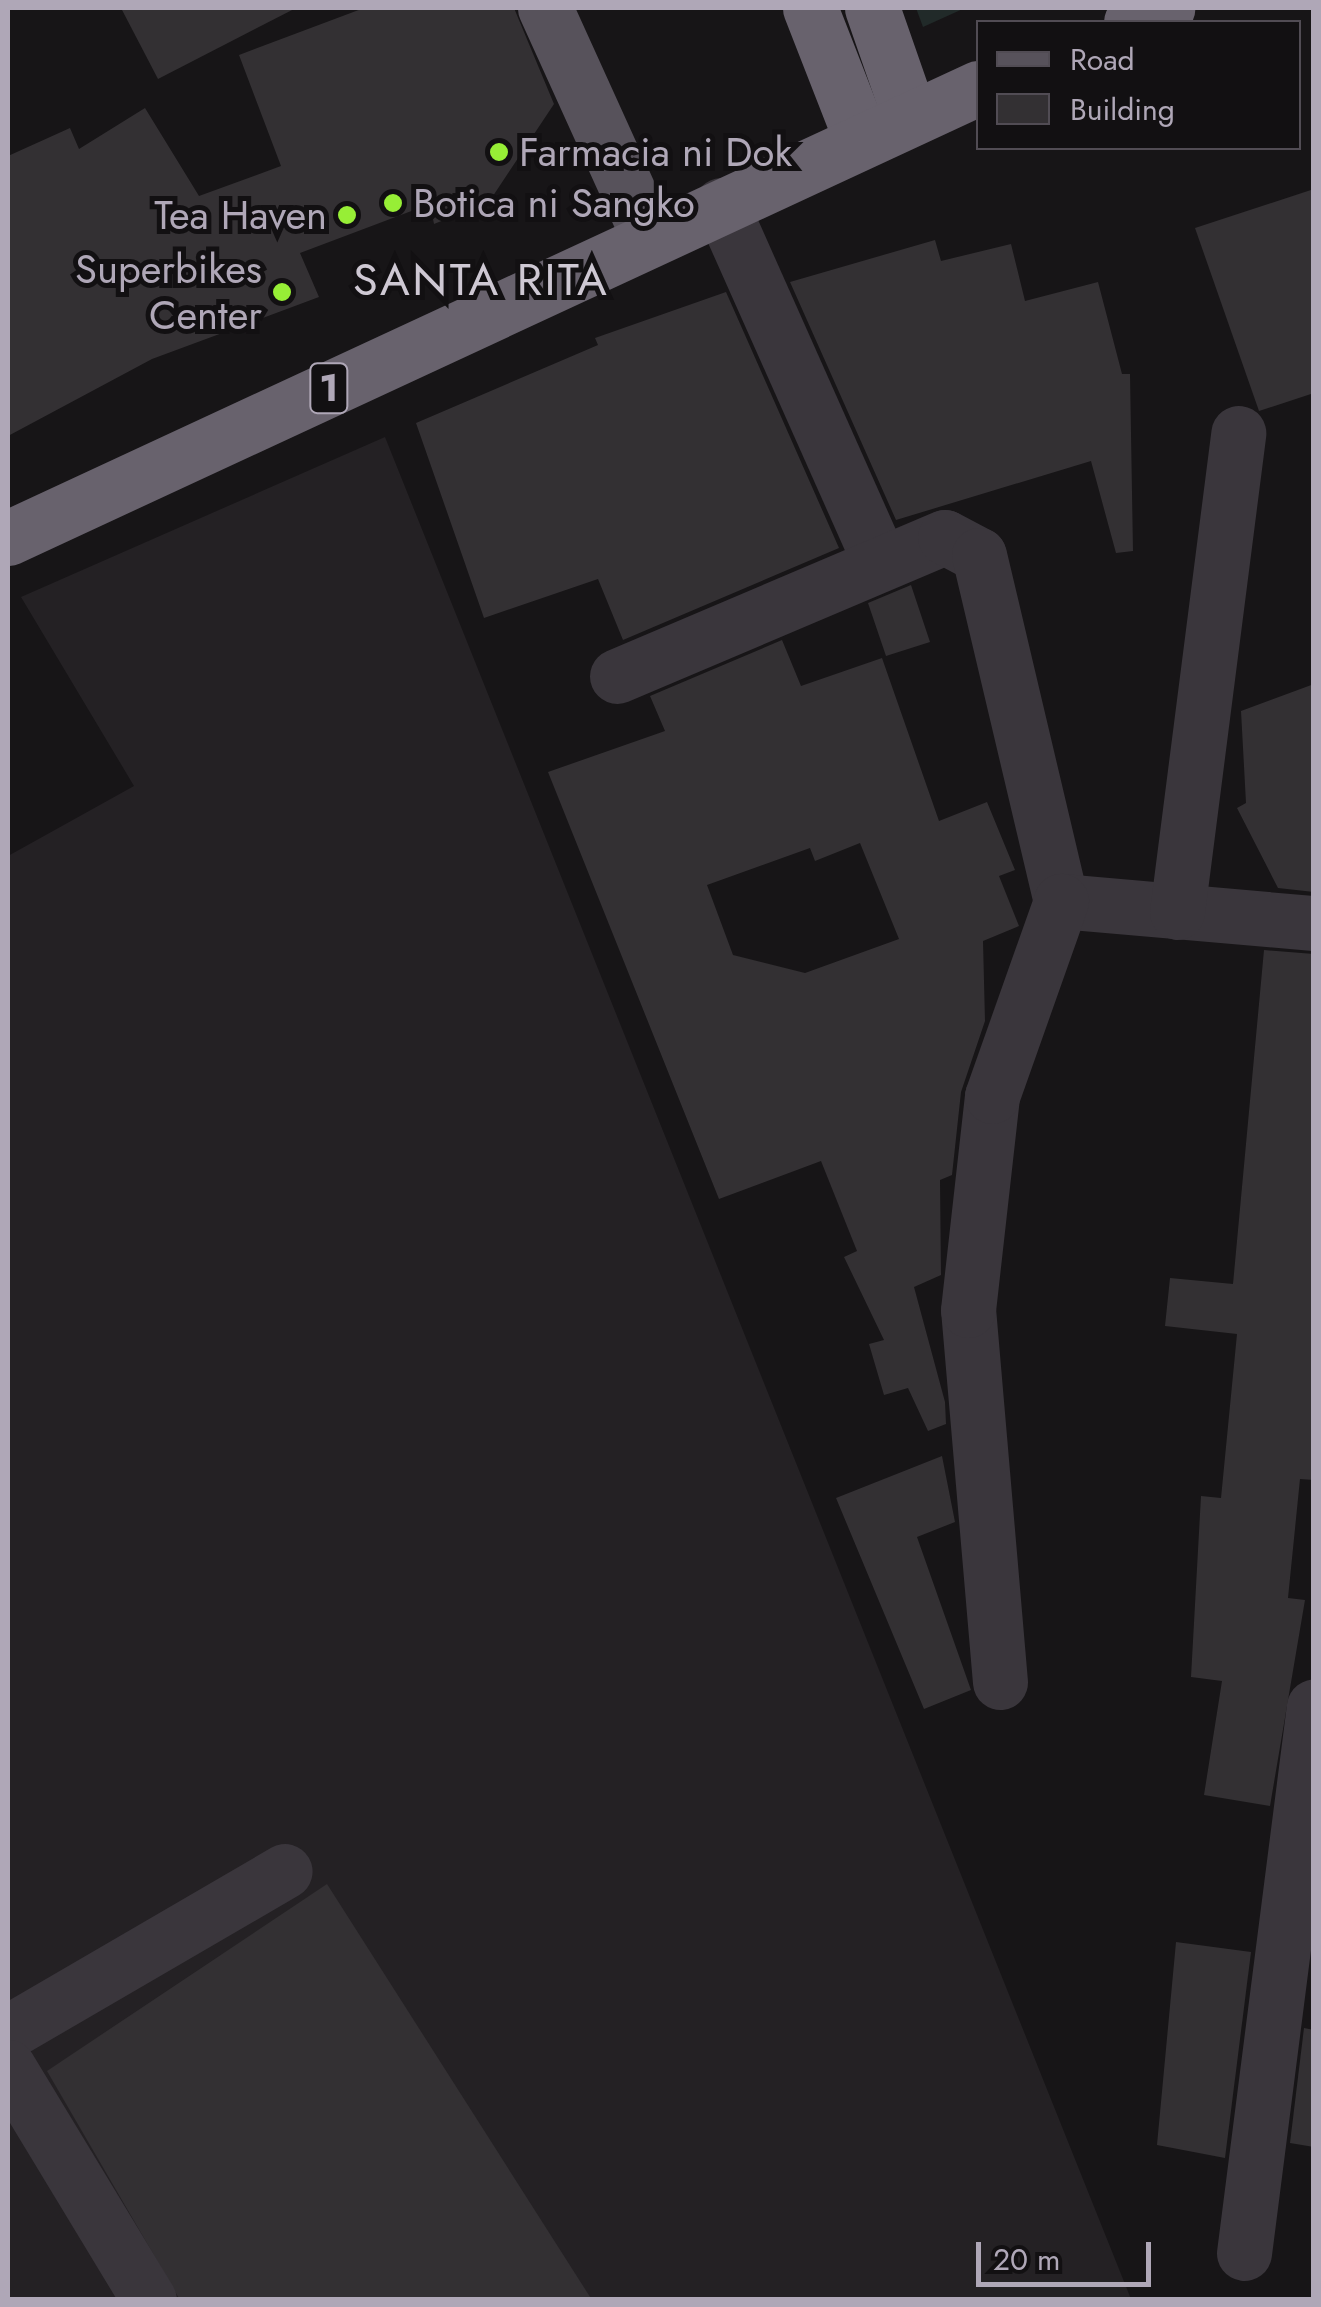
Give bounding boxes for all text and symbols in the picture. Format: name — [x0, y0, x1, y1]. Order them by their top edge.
legend — [976, 20, 1301, 150]
text: Road — [1070, 38, 1135, 81]
text: Building — [1070, 88, 1175, 131]
place label: Farmacia ni Dok — [519, 128, 792, 176]
marker: Farmacia ni Dok — [488, 141, 510, 163]
place label: Botica ni Sangko — [413, 179, 695, 227]
place label: Tea Haven — [154, 191, 327, 239]
marker: Botica ni Sangko — [382, 192, 404, 214]
marker: Tea Haven — [336, 204, 358, 226]
place label: Superbikes Center — [75, 245, 262, 339]
district label: SANTA RITA — [353, 253, 609, 307]
marker: Superbikes Center — [271, 281, 293, 303]
road number: 1 — [309, 355, 349, 421]
scale bar — [981, 2222, 1156, 2284]
text: 20 m — [993, 2238, 1060, 2281]

